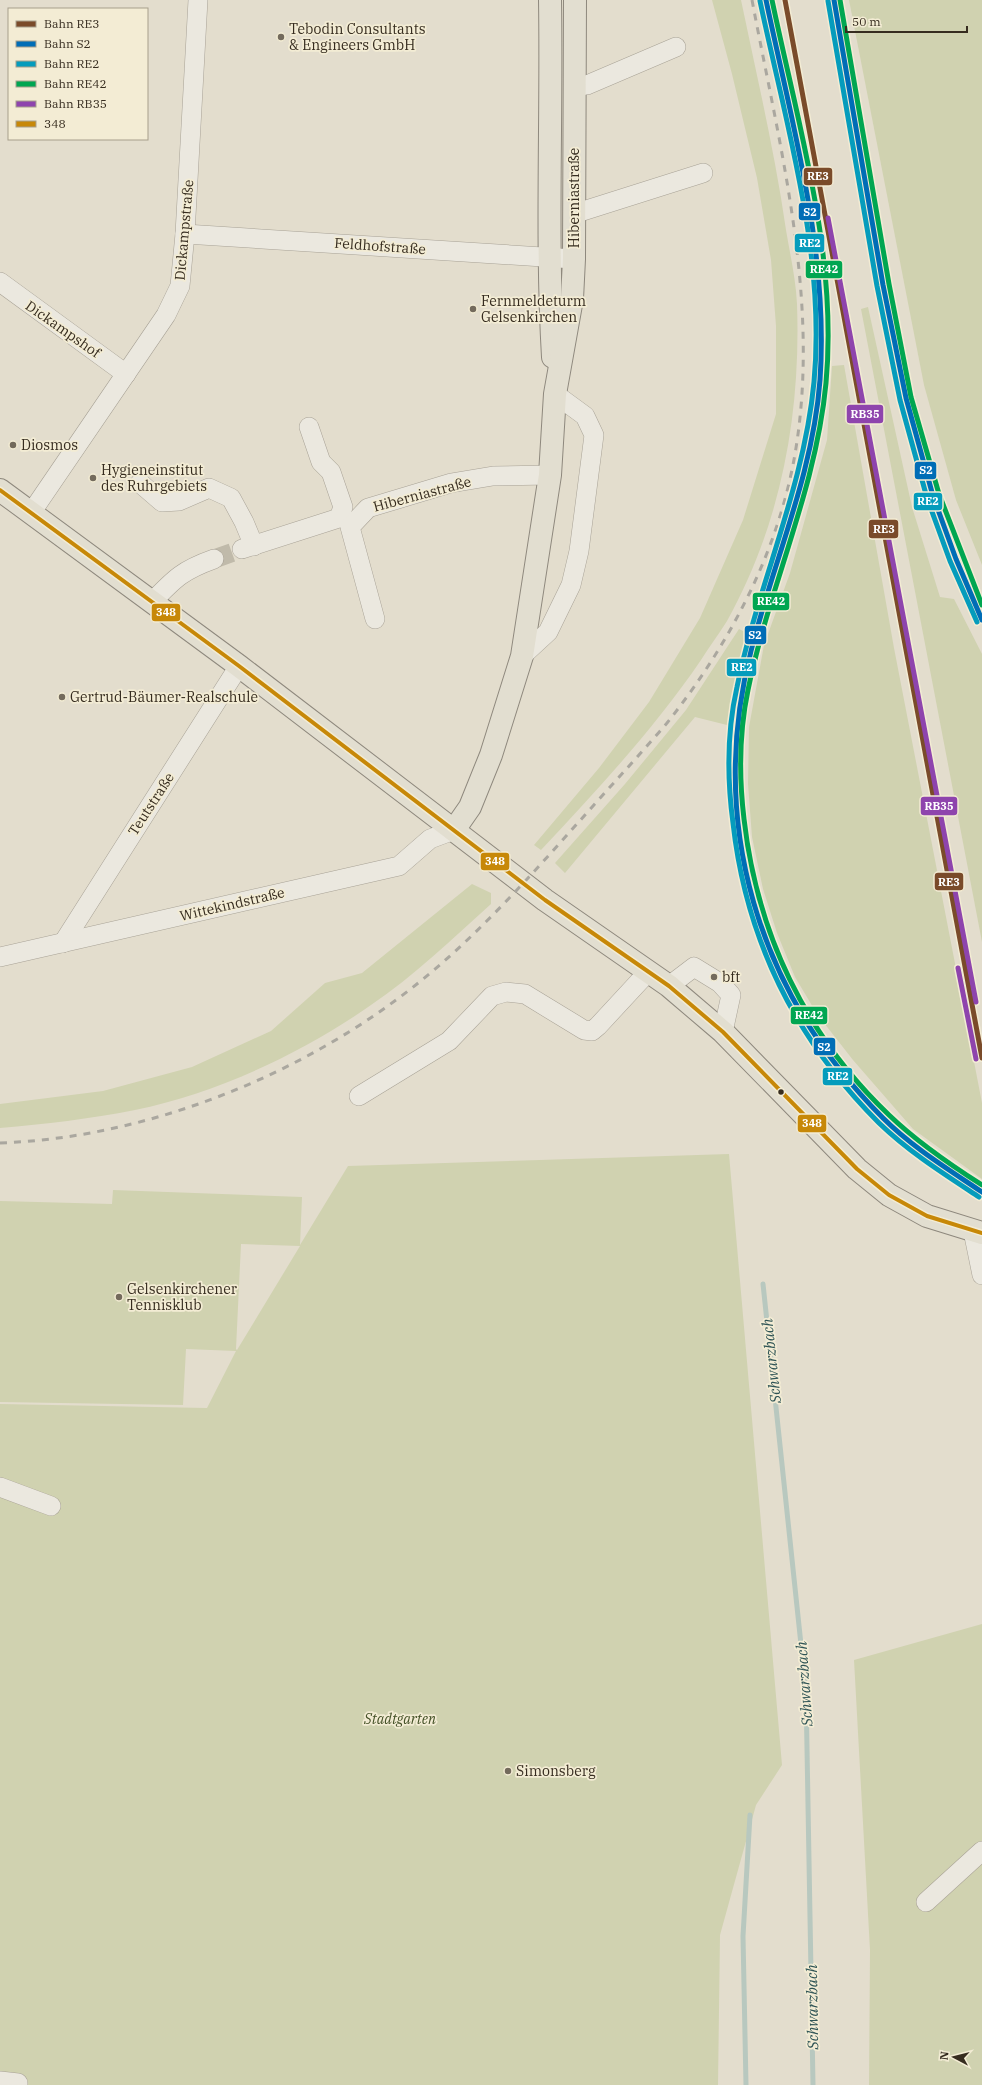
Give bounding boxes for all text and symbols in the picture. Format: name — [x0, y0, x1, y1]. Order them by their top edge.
legend — [8, 8, 148, 140]
scale bar — [846, 8, 967, 34]
text: 50 m — [852, 14, 881, 29]
text: Bahn RE3 — [44, 16, 100, 31]
place label: Tebodin Consultants & Engineers GmbH — [289, 20, 426, 54]
marker: Tebodin Consultants & Engineers GmbH — [276, 32, 286, 42]
text: Bahn S2 — [44, 36, 91, 51]
text: Bahn RE2 — [44, 56, 100, 71]
text: Bahn RE42 — [44, 76, 107, 91]
text: Bahn RB35 — [44, 96, 107, 111]
text: 348 — [44, 116, 66, 131]
street label: Hiberniastraße — [565, 148, 583, 248]
line badge: RE3 — [803, 167, 833, 186]
text: RE3 — [807, 169, 829, 183]
street label: Dickampstraße — [171, 179, 197, 281]
line badge: S2 — [798, 202, 821, 221]
text: S2 — [803, 205, 817, 219]
line badge: RE2 — [794, 233, 825, 253]
street label: Feldhofstraße — [334, 234, 426, 258]
text: RE2 — [799, 236, 821, 250]
line badge: RE42 — [805, 260, 843, 279]
text: RE42 — [810, 262, 838, 276]
place label: Fernmeldeturm Gelsenkirchen — [481, 292, 586, 326]
street label: Dickampshof — [22, 297, 105, 362]
marker: Fernmeldeturm Gelsenkirchen — [468, 304, 478, 314]
line badge: RB35 — [846, 404, 884, 424]
text: RB35 — [850, 407, 880, 421]
place label: Diosmos — [21, 436, 78, 454]
marker: Diosmos — [8, 440, 18, 450]
place label: Hygieneinstitut des Ruhrgebiets — [101, 461, 207, 495]
line badge: S2 — [914, 461, 937, 480]
text: S2 — [919, 463, 933, 477]
street label: Hiberniastraße — [371, 472, 473, 516]
marker: Hygieneinstitut des Ruhrgebiets — [88, 473, 98, 483]
line badge: RE2 — [913, 492, 943, 511]
text: RE2 — [917, 494, 939, 508]
line badge: RE3 — [868, 519, 899, 539]
text: RE3 — [873, 522, 895, 536]
line badge: RE42 — [752, 592, 790, 611]
text: RE42 — [757, 594, 785, 608]
line badge: 348 — [151, 603, 181, 622]
text: 348 — [156, 605, 176, 619]
line badge: S2 — [744, 625, 767, 645]
text: S2 — [748, 628, 762, 642]
line badge: RE2 — [726, 658, 757, 677]
text: RE2 — [731, 660, 753, 674]
place label: Gertrud-Bäumer-Realschule — [70, 688, 258, 706]
marker: Gertrud-Bäumer-Realschule — [57, 692, 67, 702]
street label: Teutstraße — [124, 769, 178, 839]
line badge: RB35 — [920, 796, 958, 816]
text: RB35 — [924, 799, 954, 813]
line badge: 348 — [480, 852, 510, 871]
text: 348 — [485, 854, 505, 868]
line badge: RE3 — [934, 872, 964, 891]
text: RE3 — [938, 875, 960, 889]
street label: Wittekindstraße — [178, 883, 286, 925]
place label: bft — [722, 968, 740, 986]
marker: bft — [709, 972, 719, 982]
line badge: RE42 — [790, 1006, 828, 1025]
text: RE42 — [795, 1008, 823, 1022]
line badge: S2 — [813, 1037, 836, 1056]
text: S2 — [817, 1040, 831, 1054]
line badge: RE2 — [822, 1067, 853, 1086]
text: RE2 — [827, 1069, 849, 1083]
unlabelled marker — [776, 1087, 786, 1097]
line badge: 348 — [797, 1114, 827, 1133]
text: 348 — [802, 1116, 822, 1130]
place label: Gelsenkirchener Tennisklub — [127, 1280, 238, 1314]
marker: Gelsenkirchener Tennisklub — [114, 1292, 124, 1302]
water label: Schwarzbach — [757, 1317, 785, 1405]
water label: Schwarzbach — [791, 1640, 817, 1728]
park label: Stadtgarten — [363, 1710, 436, 1728]
place label: Simonsberg — [516, 1762, 596, 1780]
marker: Simonsberg — [503, 1766, 513, 1776]
water label: Schwarzbach — [802, 1963, 822, 2051]
north arrow — [934, 2037, 974, 2077]
text: N — [937, 2050, 952, 2061]

